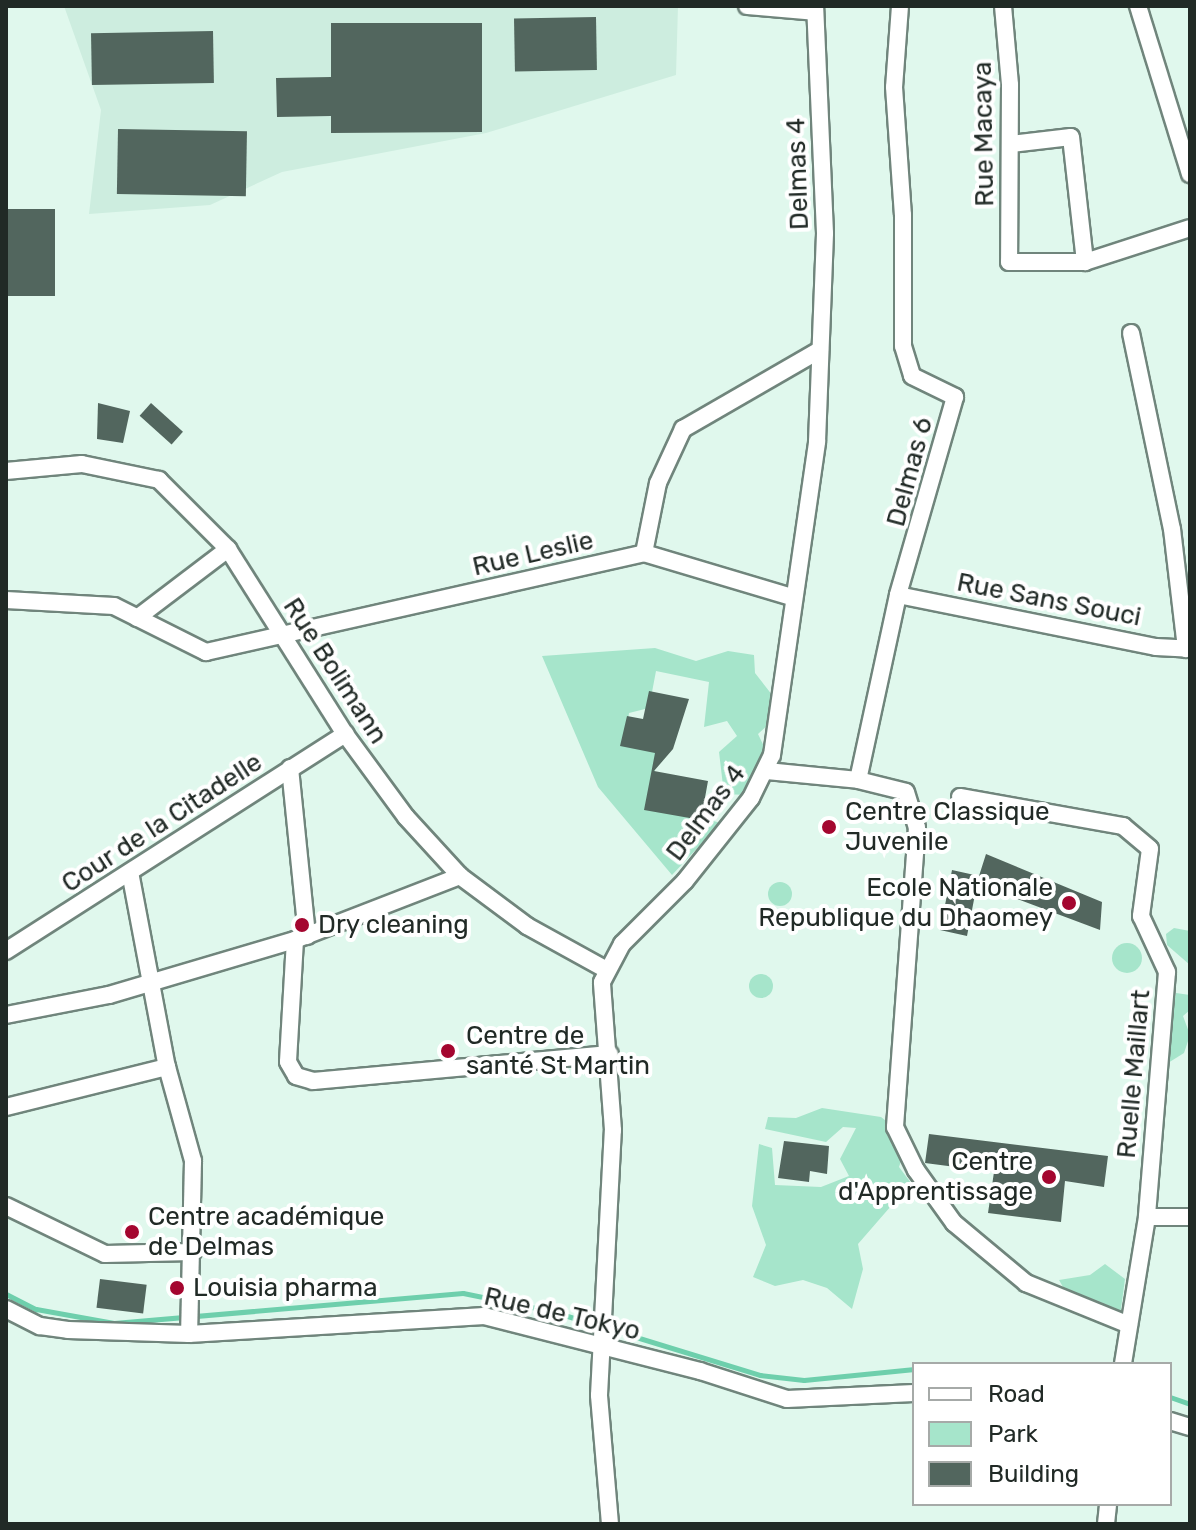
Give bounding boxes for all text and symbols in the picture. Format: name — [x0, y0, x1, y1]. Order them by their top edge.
street label: Rue Macaya — [967, 61, 1001, 207]
street label: Delmas 4 — [780, 117, 816, 231]
street label: Delmas 6 — [880, 414, 940, 530]
street label: Rue Leslie — [470, 525, 596, 583]
street label: Rue Sans Souci — [954, 567, 1144, 633]
street label: Rue Bolimann — [276, 592, 394, 750]
street label: Cour de la Citadelle — [56, 746, 268, 900]
street label: Delmas 4 — [660, 759, 752, 867]
place label: Centre Classique Juvenile — [845, 796, 1050, 858]
marker: Centre Classique Juvenile — [820, 818, 838, 836]
place label: Ecole Nationale Republique du Dhaomey — [758, 872, 1053, 934]
marker: Ecole Nationale Republique du Dhaomey — [1060, 894, 1078, 912]
place label: Dry cleaning — [318, 909, 469, 941]
marker: Dry cleaning — [293, 916, 311, 934]
street label: Ruelle Maillart — [1111, 988, 1157, 1160]
place label: Centre de santé St Martin — [466, 1020, 650, 1082]
marker: Centre de santé St Martin — [437, 1040, 459, 1062]
place label: Centre d'Apprentissage — [838, 1146, 1033, 1208]
marker: Centre d'Apprentissage — [1040, 1168, 1058, 1186]
place label: Centre académique de Delmas — [148, 1201, 384, 1262]
marker: Centre académique de Delmas — [123, 1223, 141, 1241]
place label: Louisia pharma — [193, 1272, 378, 1304]
marker: Louisia pharma — [168, 1279, 186, 1297]
street label: Rue de Tokyo — [481, 1281, 643, 1347]
legend — [912, 1362, 1172, 1506]
text: Road — [988, 1380, 1045, 1408]
text: Park — [988, 1420, 1038, 1448]
text: Building — [988, 1460, 1079, 1488]

